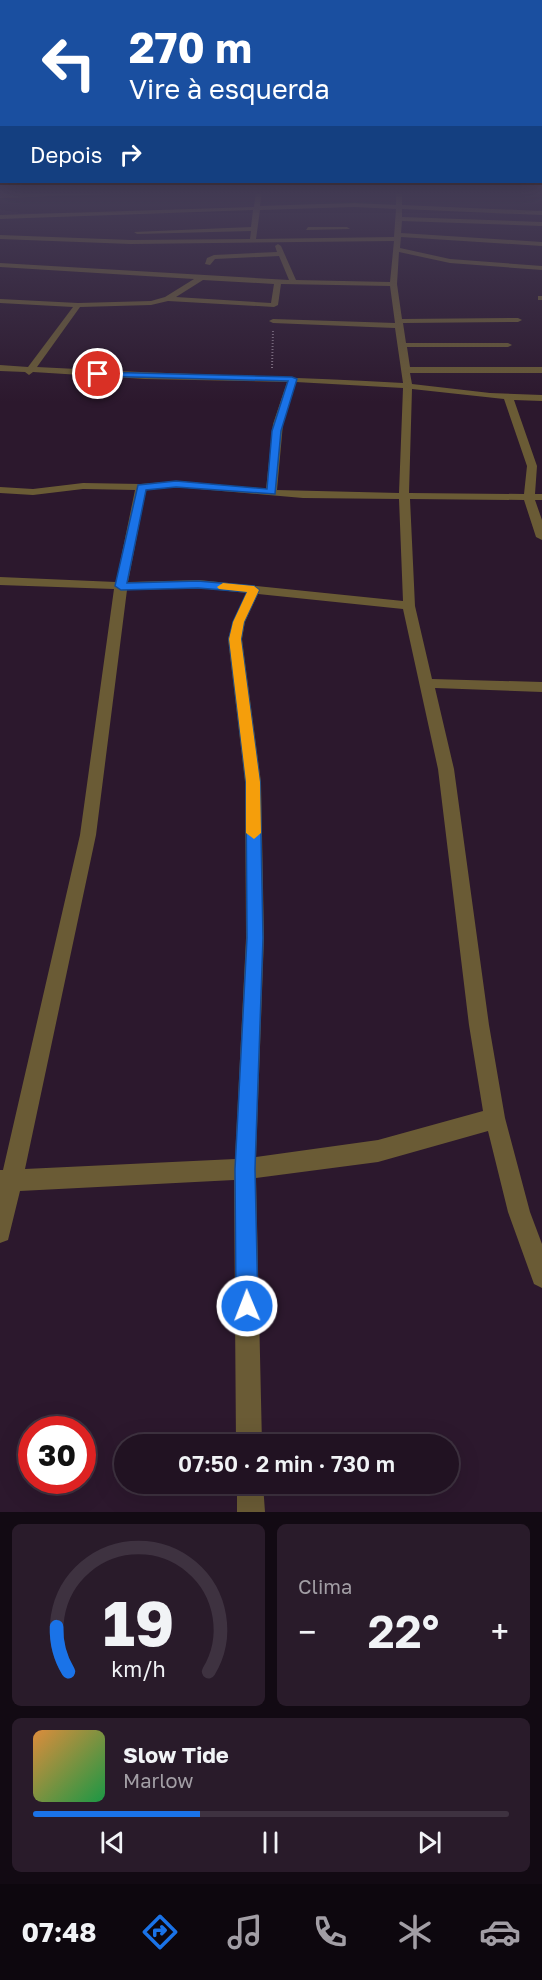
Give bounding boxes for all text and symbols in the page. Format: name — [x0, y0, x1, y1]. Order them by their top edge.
text: 270 m — [129, 22, 252, 72]
icon: left — [30, 24, 108, 102]
text: Vire à esquerda — [129, 73, 330, 105]
icon: right — [114, 138, 147, 171]
text: Depois — [30, 141, 102, 168]
pin — [72, 348, 123, 399]
icon: arrive — [81, 357, 114, 390]
position arrow — [215, 1274, 279, 1338]
speed limit sign: 30 — [18, 1416, 96, 1494]
text: 07:50 · 2 min · 730 m — [178, 1450, 395, 1477]
text: Clima — [298, 1574, 352, 1598]
text: 19 — [103, 1585, 174, 1660]
text: 22° — [368, 1604, 439, 1658]
text: − — [298, 1612, 316, 1651]
text: + — [491, 1612, 509, 1651]
text: km/h — [111, 1656, 166, 1682]
text: Slow Tide — [123, 1741, 229, 1768]
text: Marlow — [123, 1768, 194, 1792]
icon: previous — [96, 1826, 129, 1859]
icon: pause — [254, 1826, 287, 1859]
icon: next — [413, 1826, 446, 1859]
icon: directions — [139, 1911, 181, 1953]
icon: music — [224, 1911, 266, 1953]
icon: phone — [309, 1911, 351, 1953]
icon: climate — [394, 1911, 436, 1953]
icon: car — [479, 1911, 521, 1953]
text: 07:48 — [21, 1916, 96, 1948]

